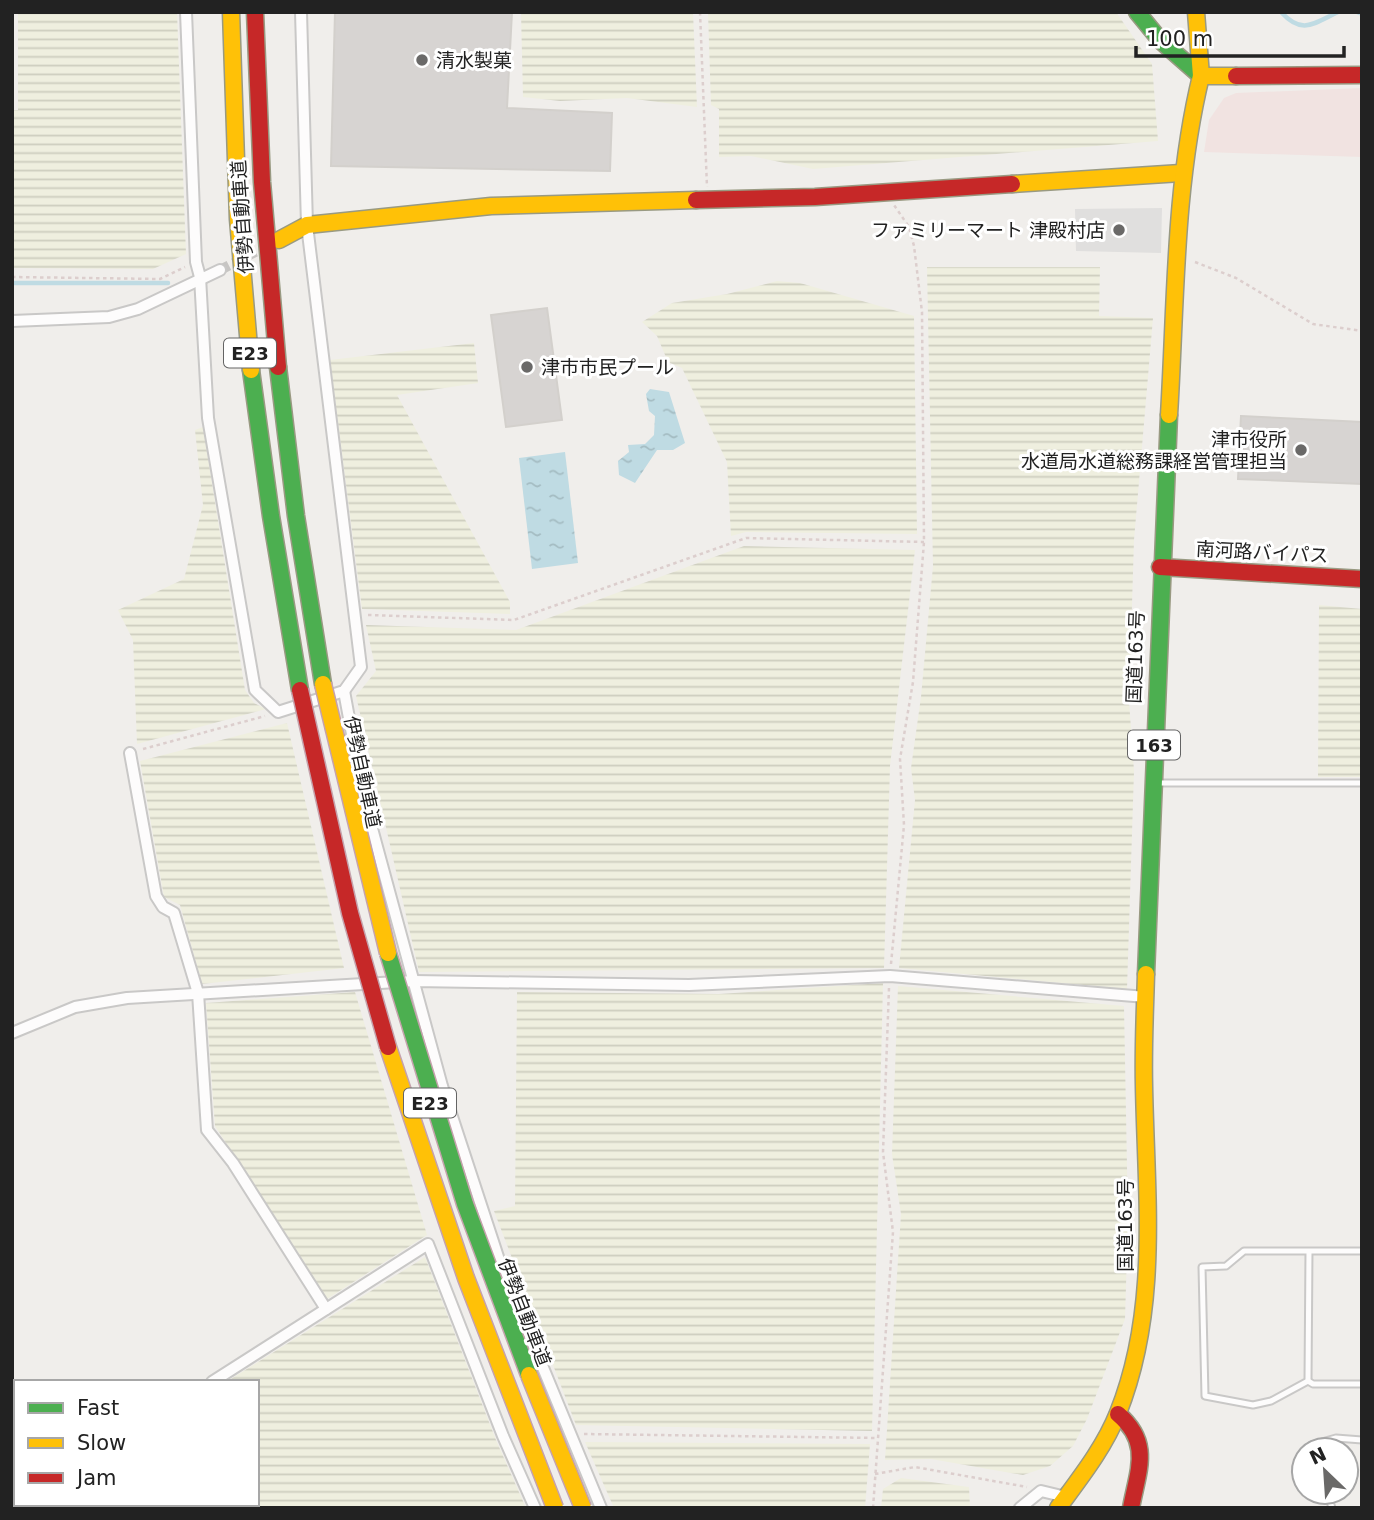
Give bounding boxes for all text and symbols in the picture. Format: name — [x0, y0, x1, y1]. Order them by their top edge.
scale bar — [1136, 14, 1344, 58]
text: 100 m — [1146, 27, 1213, 51]
place label: 清水製菓 — [436, 49, 512, 71]
marker: 清水製菓 — [414, 52, 430, 68]
street label: 伊勢自動車道 — [227, 159, 257, 275]
place label: ファミリーマート 津殿村店 — [871, 219, 1105, 241]
marker: ファミリーマート 津殿村店 — [1111, 222, 1127, 238]
road number: E23 — [224, 338, 276, 368]
place label: 津市市民プール — [541, 356, 674, 378]
marker: 津市市民プール — [519, 359, 535, 375]
place label: 津市役所 水道局水道総務課経営管理担当 — [1021, 428, 1287, 472]
marker: 津市役所 水道局水道総務課経営管理担当 — [1293, 442, 1309, 458]
street label: 南河路バイパス — [1195, 538, 1329, 566]
street label: 国道163号 — [1122, 610, 1148, 704]
street label: 伊勢自動車道 — [340, 714, 386, 830]
road number: 163 — [1128, 730, 1180, 760]
road number: E23 — [404, 1088, 456, 1118]
street label: 国道163号 — [1114, 1178, 1136, 1272]
street label: 伊勢自動車道 — [494, 1255, 556, 1369]
legend — [14, 1380, 259, 1506]
text: Fast — [77, 1396, 119, 1420]
text: Slow — [77, 1431, 126, 1455]
north arrow — [1290, 1436, 1360, 1506]
text: N — [1306, 1442, 1330, 1469]
text: Jam — [75, 1466, 117, 1490]

